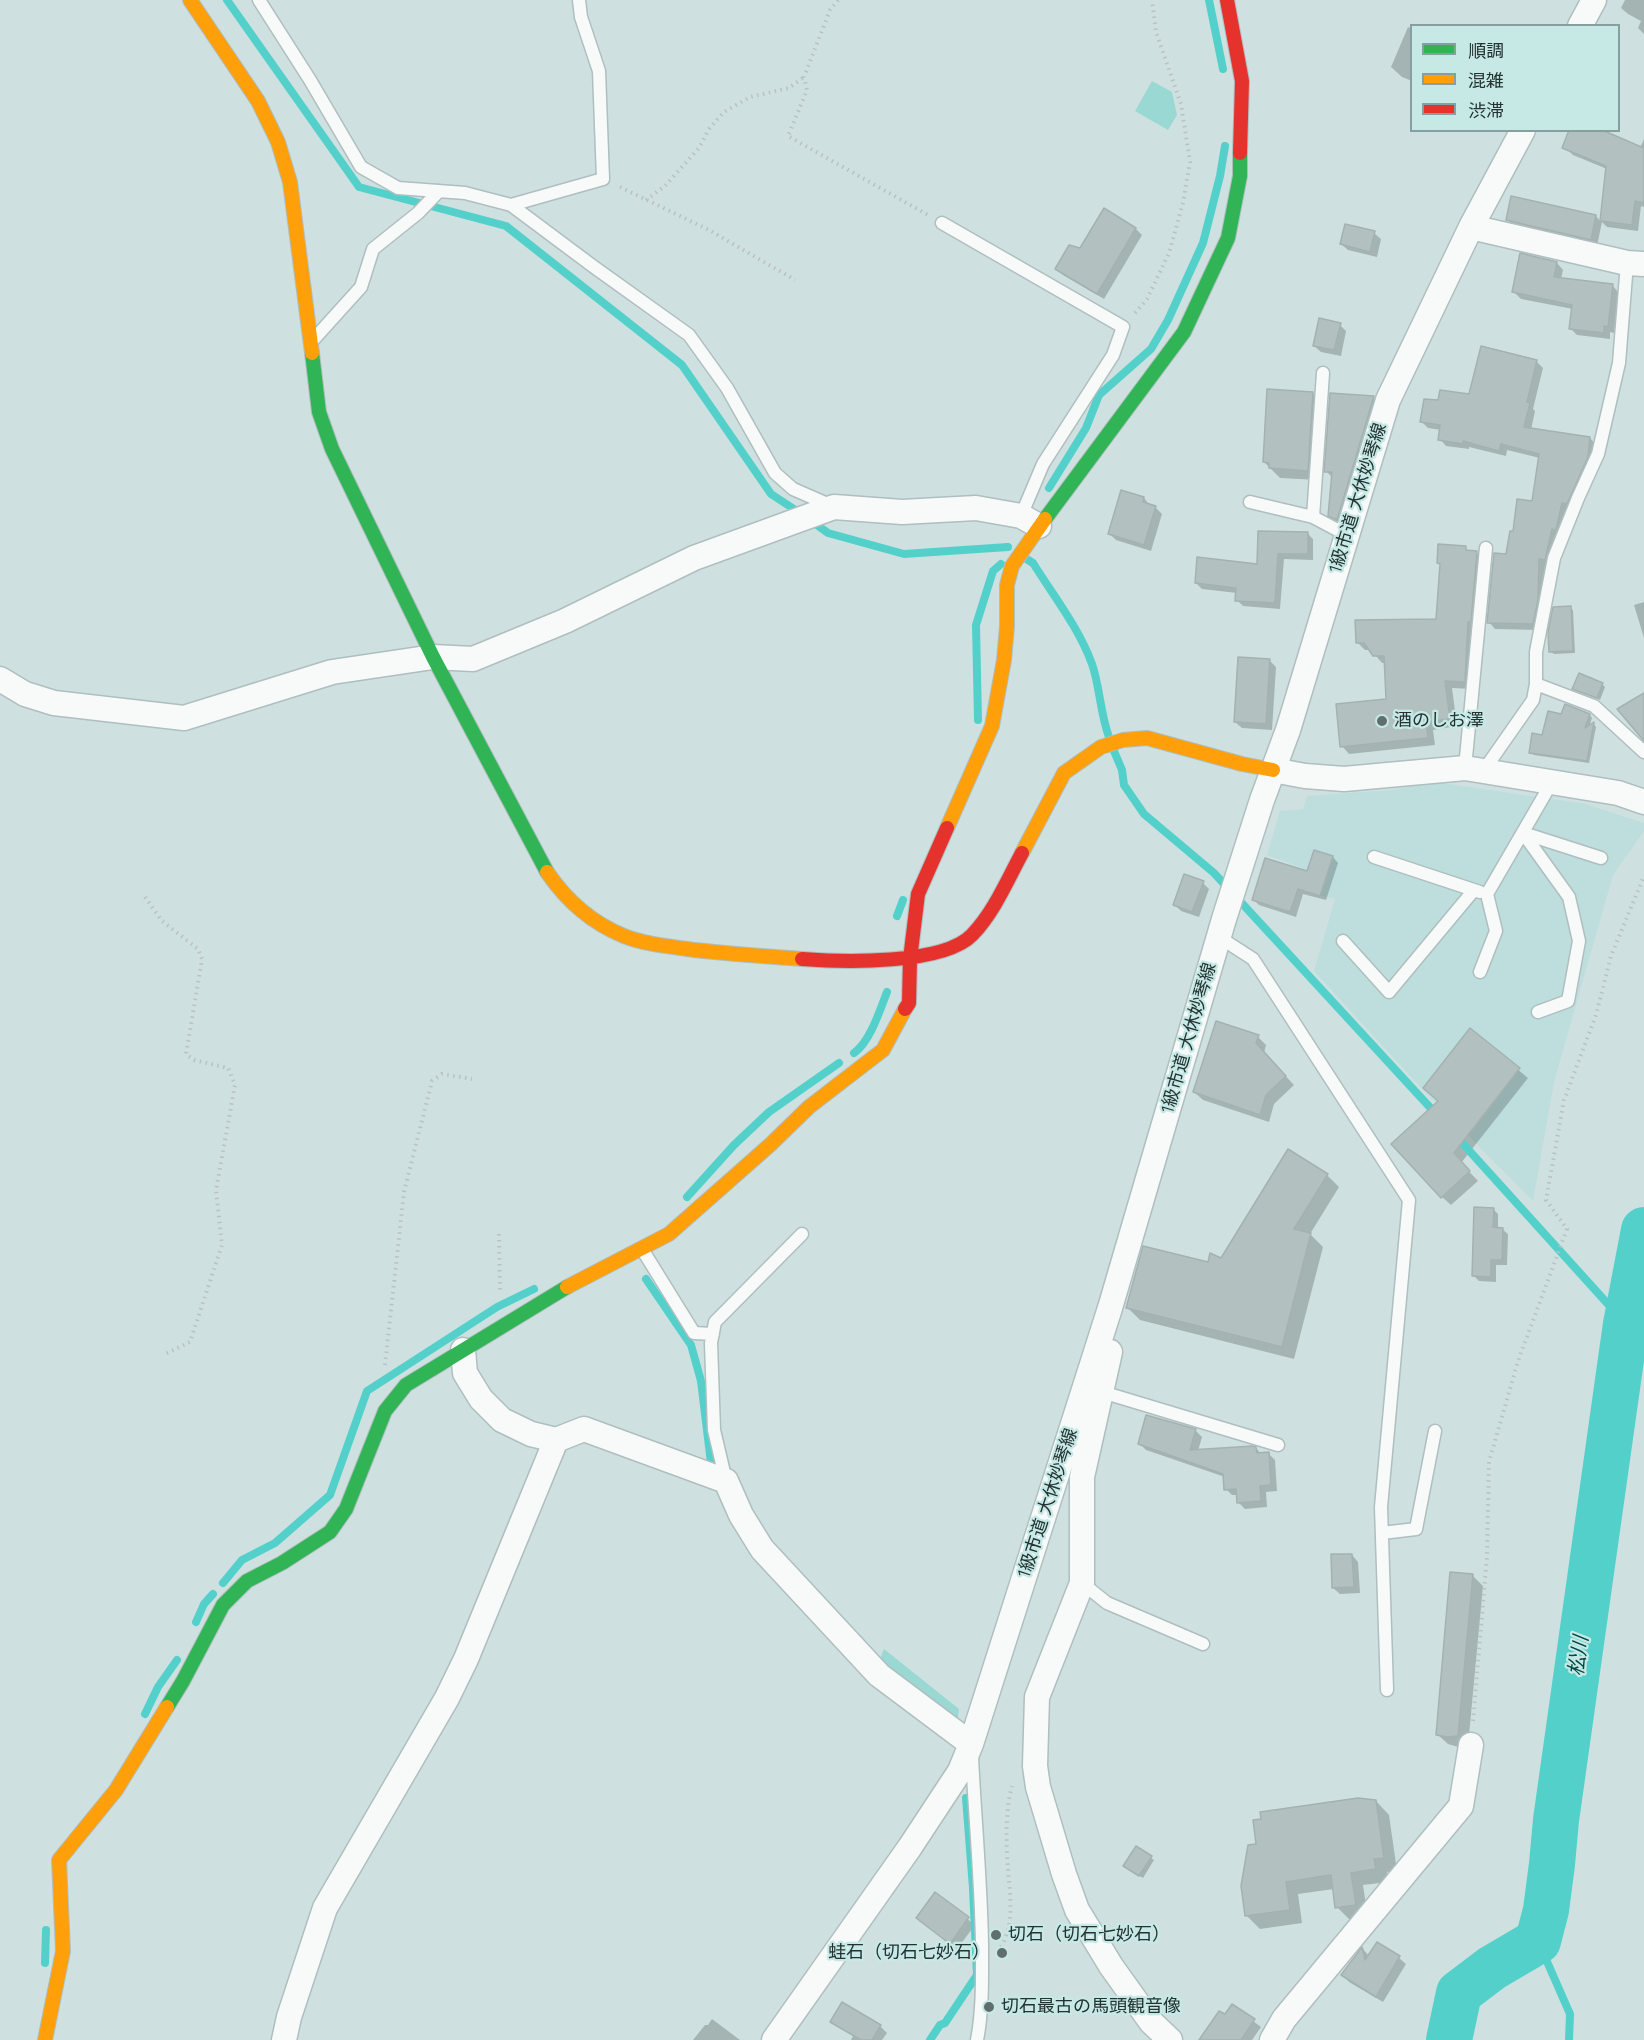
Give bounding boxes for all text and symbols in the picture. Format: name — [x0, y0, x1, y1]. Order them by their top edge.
legend — [1410, 24, 1620, 132]
text: 順調 — [1468, 39, 1504, 62]
text: 混雑 — [1468, 69, 1504, 92]
text: 渋滞 — [1468, 99, 1504, 122]
street label: 1級市道 大休妙琴線 — [1325, 420, 1391, 576]
place label: 酒のしお澤 — [1394, 710, 1484, 732]
marker: 酒のしお澤 — [1375, 714, 1389, 728]
street label: 1級市道 大休妙琴線 — [1157, 960, 1221, 1116]
street label: 1級市道 大休妙琴線 — [1014, 1426, 1082, 1580]
water label: 松川 — [1564, 1635, 1594, 1677]
place label: 切石（切石七妙石） — [1008, 1924, 1170, 1946]
marker: 切石（切石七妙石） — [989, 1928, 1003, 1942]
place label: 蛙石（切石七妙石） — [828, 1942, 990, 1964]
marker: 蛙石（切石七妙石） — [995, 1946, 1009, 1960]
place label: 切石最古の馬頭観音像 — [1001, 1996, 1181, 2018]
marker: 切石最古の馬頭観音像 — [982, 2000, 996, 2014]

